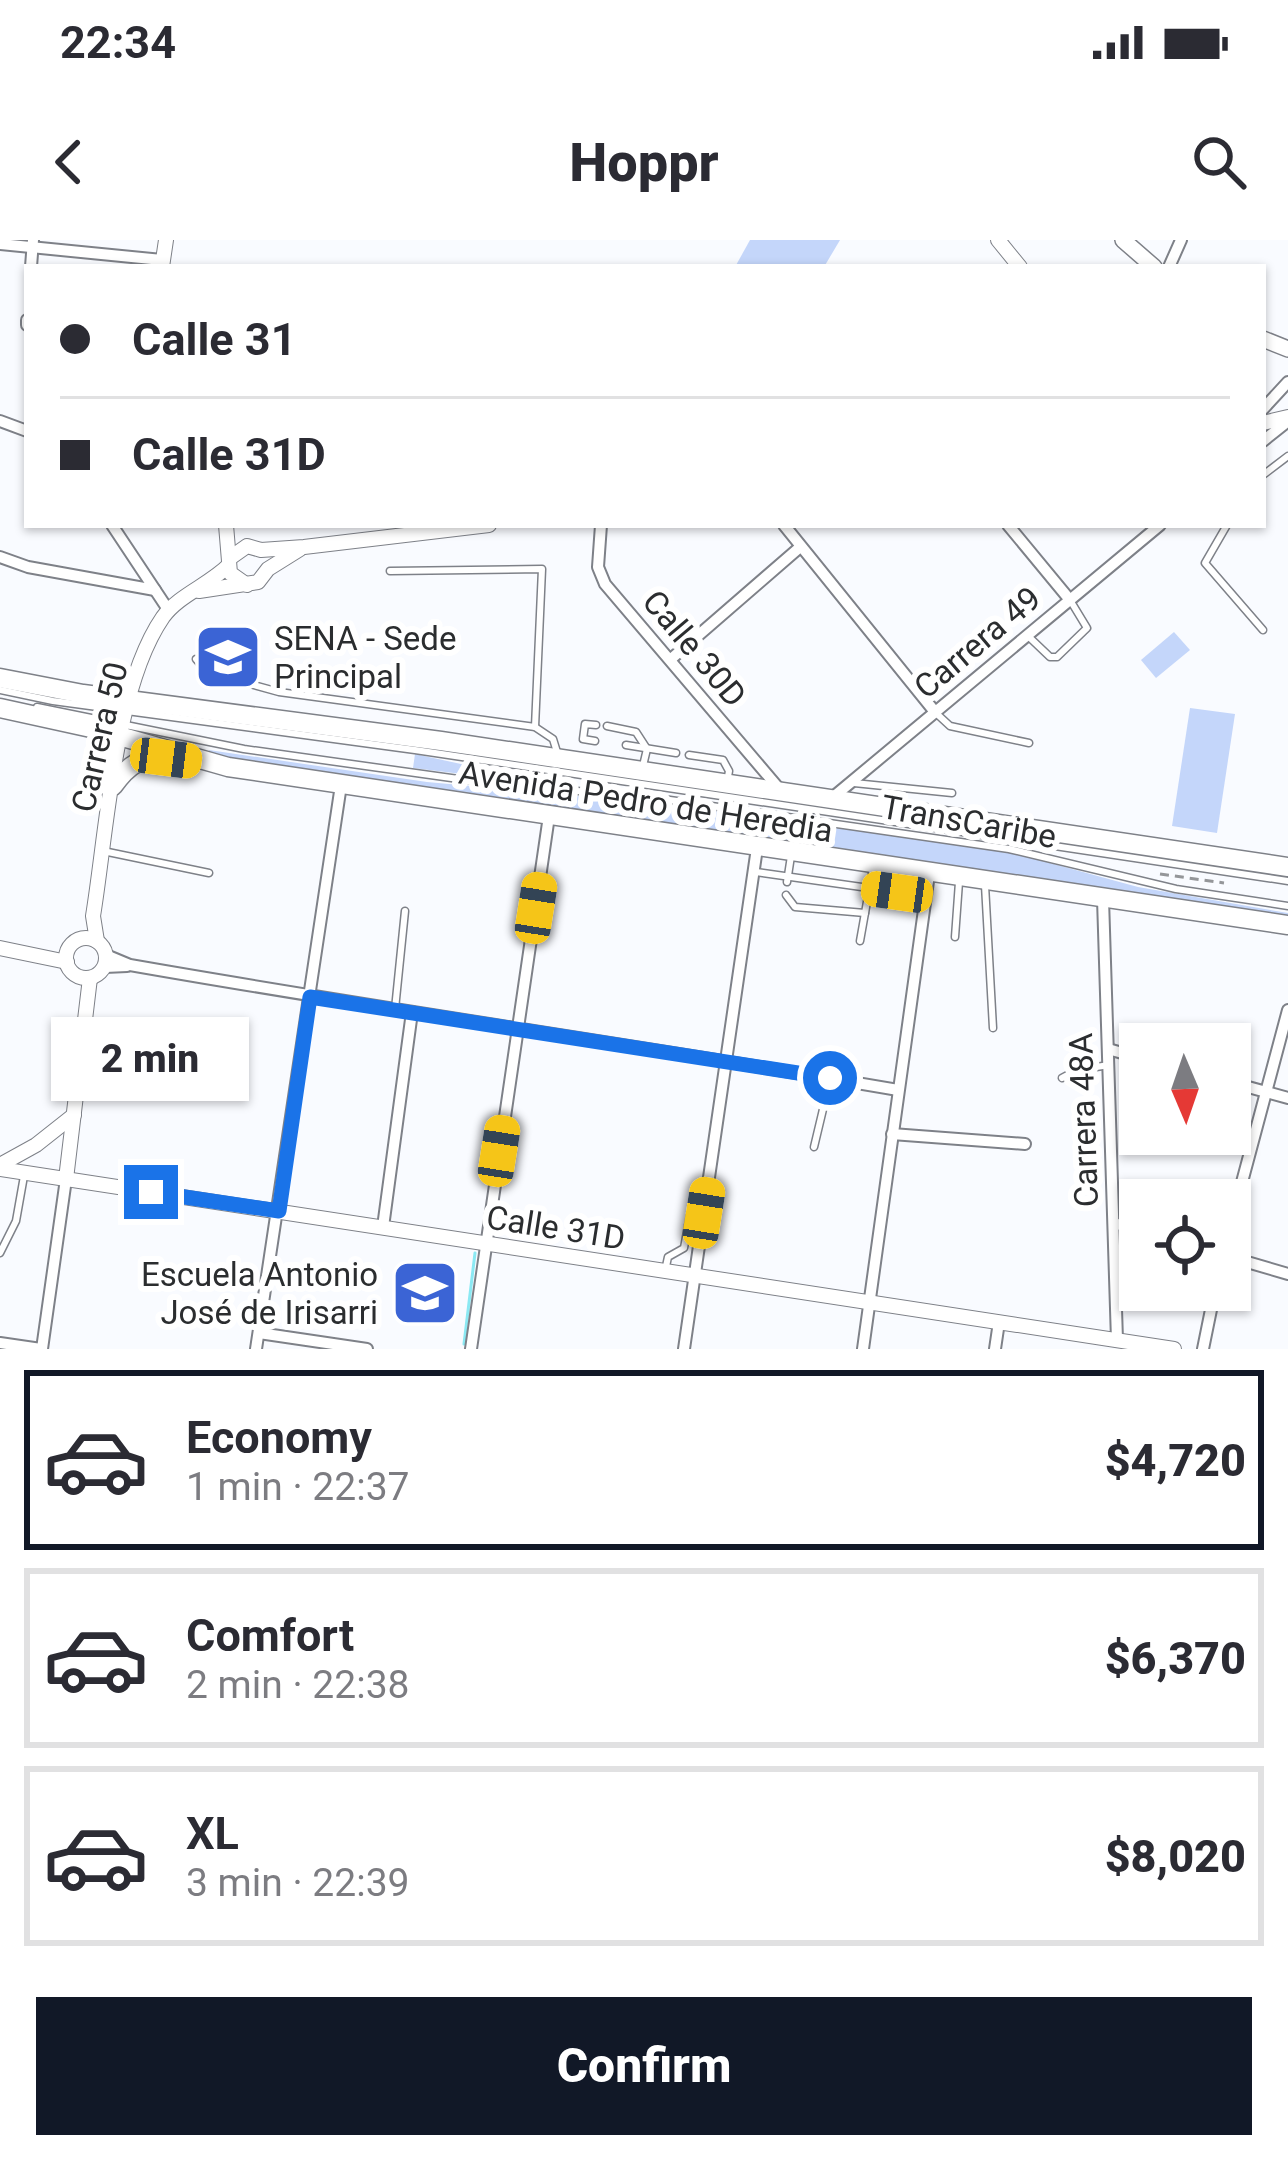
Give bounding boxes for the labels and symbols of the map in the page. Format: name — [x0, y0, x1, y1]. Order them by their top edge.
street label: Carrera 49 — [906, 578, 1048, 706]
street label: Calle 30D — [635, 582, 755, 714]
place label: SENA - Sede Principal — [274, 619, 456, 696]
school or university icon: SENA - Sede Principal — [193, 622, 263, 692]
street label: Carrera 50 — [63, 658, 136, 816]
car — [128, 736, 204, 780]
street label: Avenida Pedro de Heredia — [456, 753, 836, 850]
street label: TransCaribe — [878, 787, 1059, 856]
car — [859, 869, 935, 915]
car — [513, 870, 559, 946]
callout: 2 min — [52, 1018, 250, 1102]
north arrow — [1119, 1023, 1251, 1155]
street label: Carrera 48A — [1061, 1032, 1106, 1208]
route start — [803, 1051, 857, 1105]
car — [476, 1113, 522, 1189]
route end — [124, 1165, 178, 1219]
car — [681, 1175, 727, 1251]
street label: Calle 31D — [484, 1197, 628, 1258]
place label: Escuela Antonio José de Irisarri — [141, 1255, 378, 1332]
school or university icon: Escuela Antonio José de Irisarri — [390, 1258, 460, 1328]

